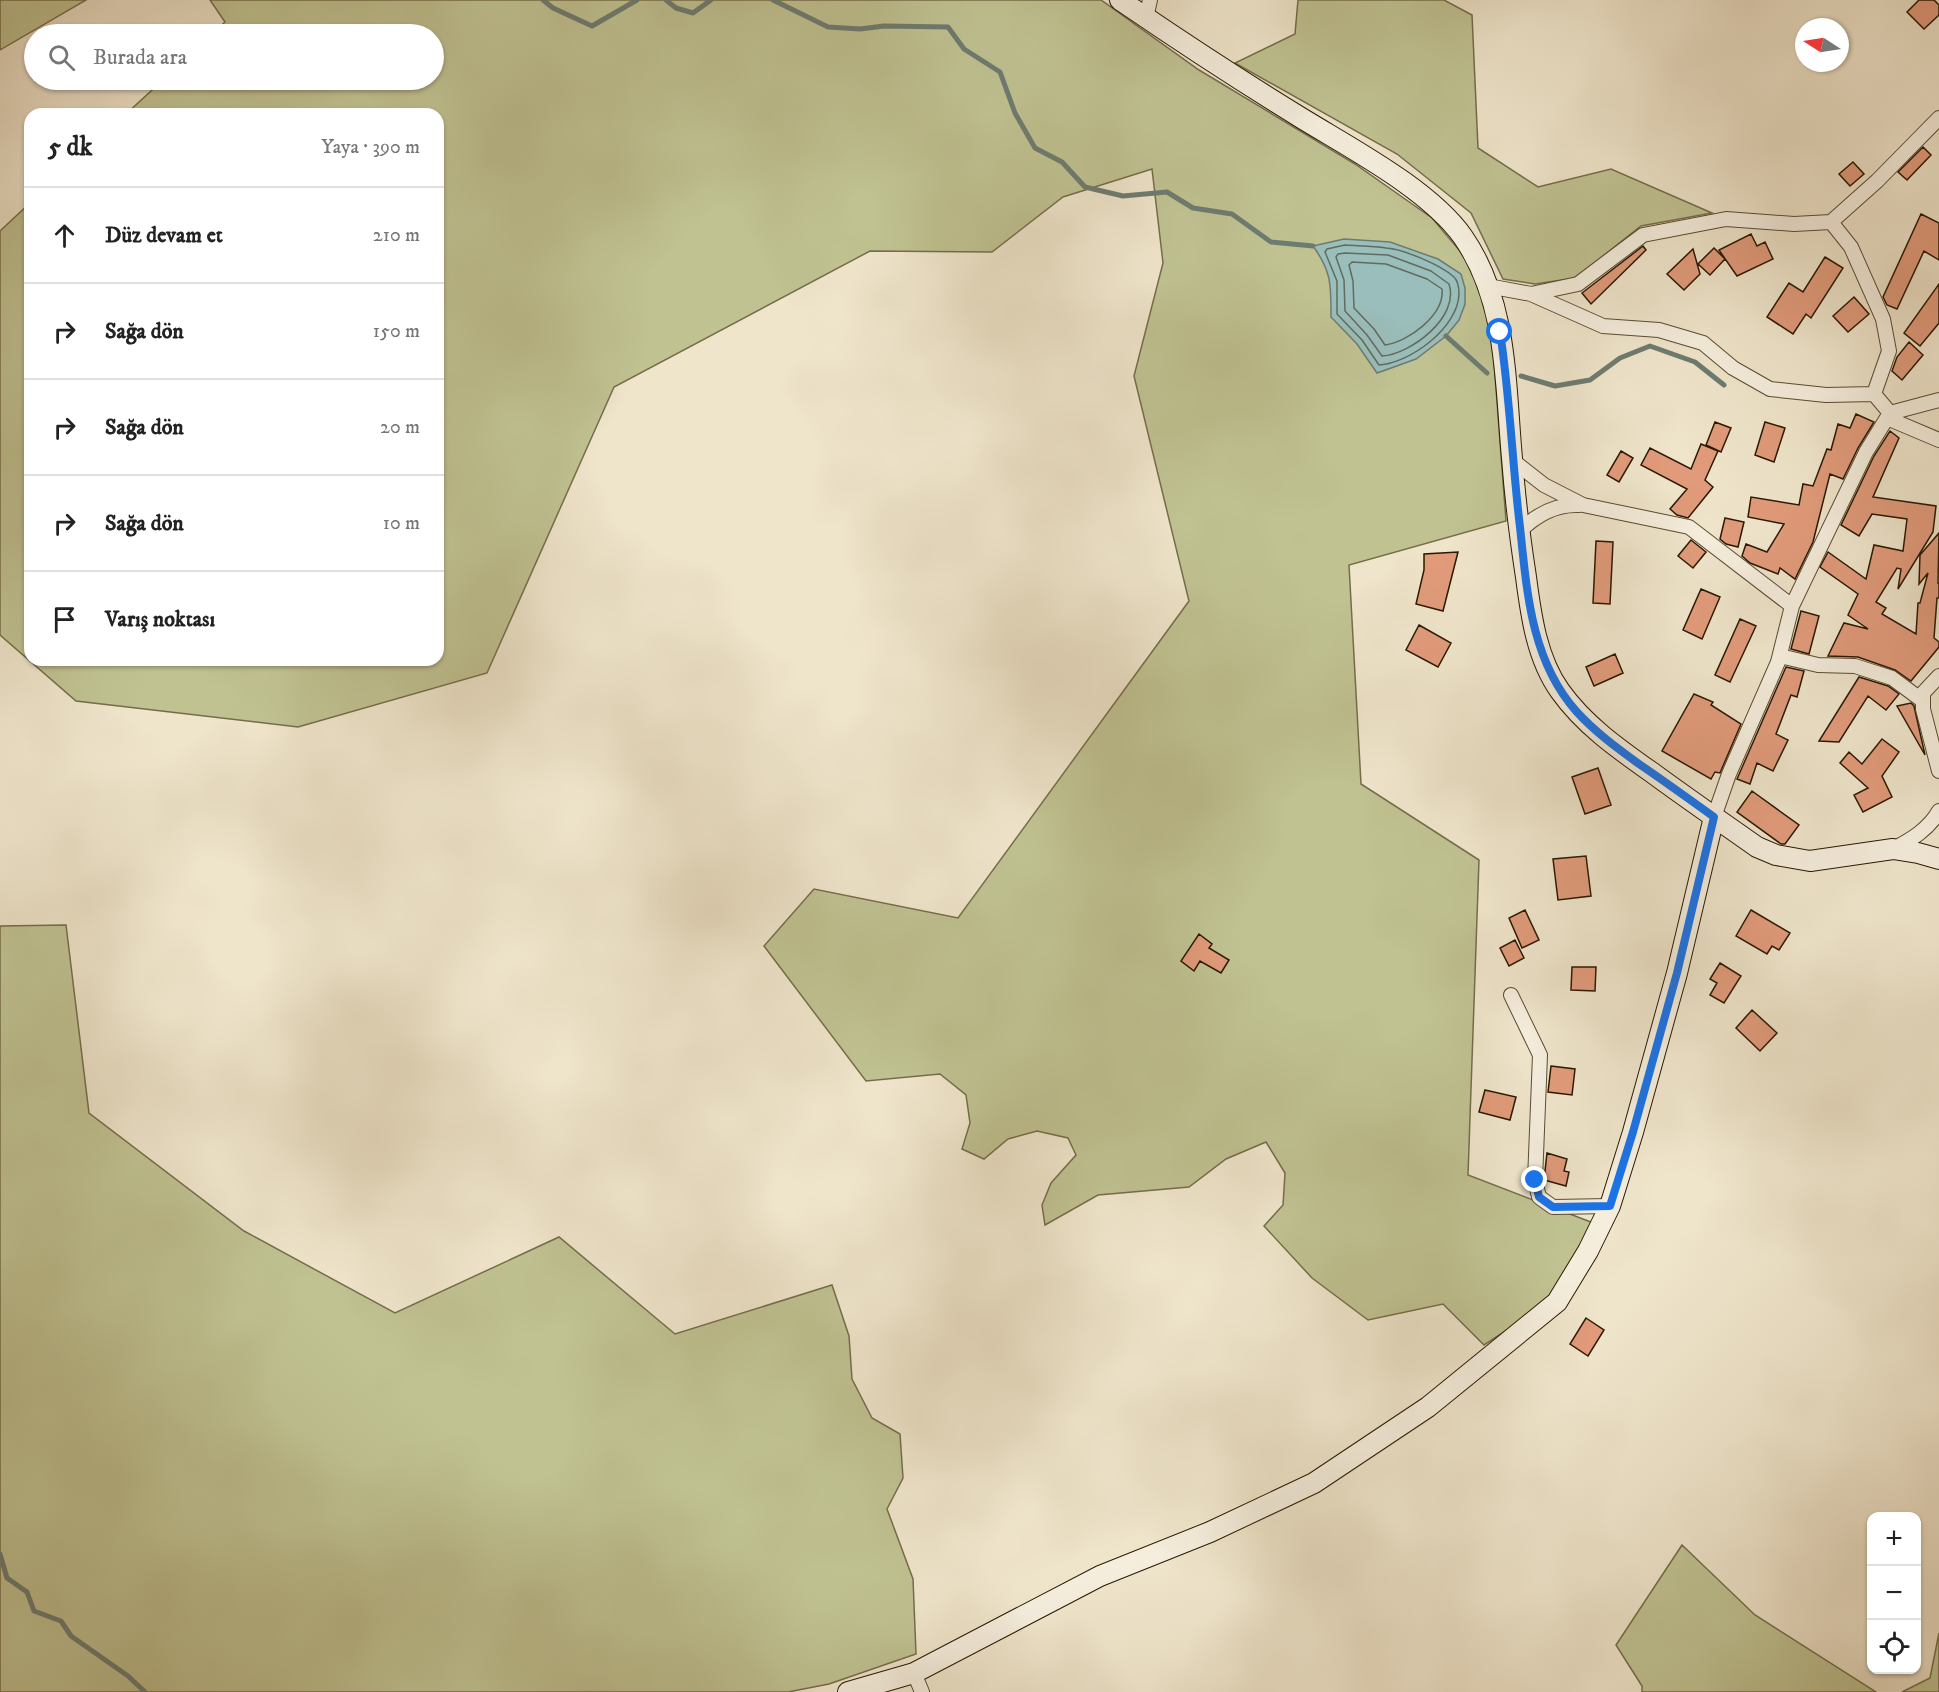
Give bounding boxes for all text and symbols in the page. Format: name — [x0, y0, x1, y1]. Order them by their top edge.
north arrow — [1795, 18, 1849, 72]
search box — [24, 24, 444, 90]
icon: search — [45, 41, 78, 74]
text: Burada ara — [93, 44, 187, 71]
text: 5 dk — [48, 131, 92, 164]
text: Yaya · 390 m — [321, 135, 420, 160]
icon: ahead — [48, 219, 81, 252]
text: Düz devam et — [105, 222, 223, 249]
text: 210 m — [373, 223, 420, 248]
icon: right — [48, 315, 81, 348]
text: Sağa dön — [105, 318, 184, 345]
route start — [1486, 318, 1512, 344]
text: 150 m — [373, 319, 420, 344]
icon: right — [48, 411, 81, 444]
text: Sağa dön — [105, 414, 184, 441]
text: 20 m — [380, 415, 420, 440]
icon: right — [48, 507, 81, 540]
text: Sağa dön — [105, 510, 184, 537]
text: 10 m — [383, 511, 420, 536]
icon: arrive — [48, 603, 81, 636]
text: Varış noktası — [105, 606, 215, 633]
route end — [1521, 1166, 1547, 1192]
map controls — [1867, 1512, 1921, 1674]
button: + — [1867, 1512, 1921, 1566]
button: − — [1867, 1566, 1921, 1620]
button: locate — [1867, 1620, 1921, 1674]

